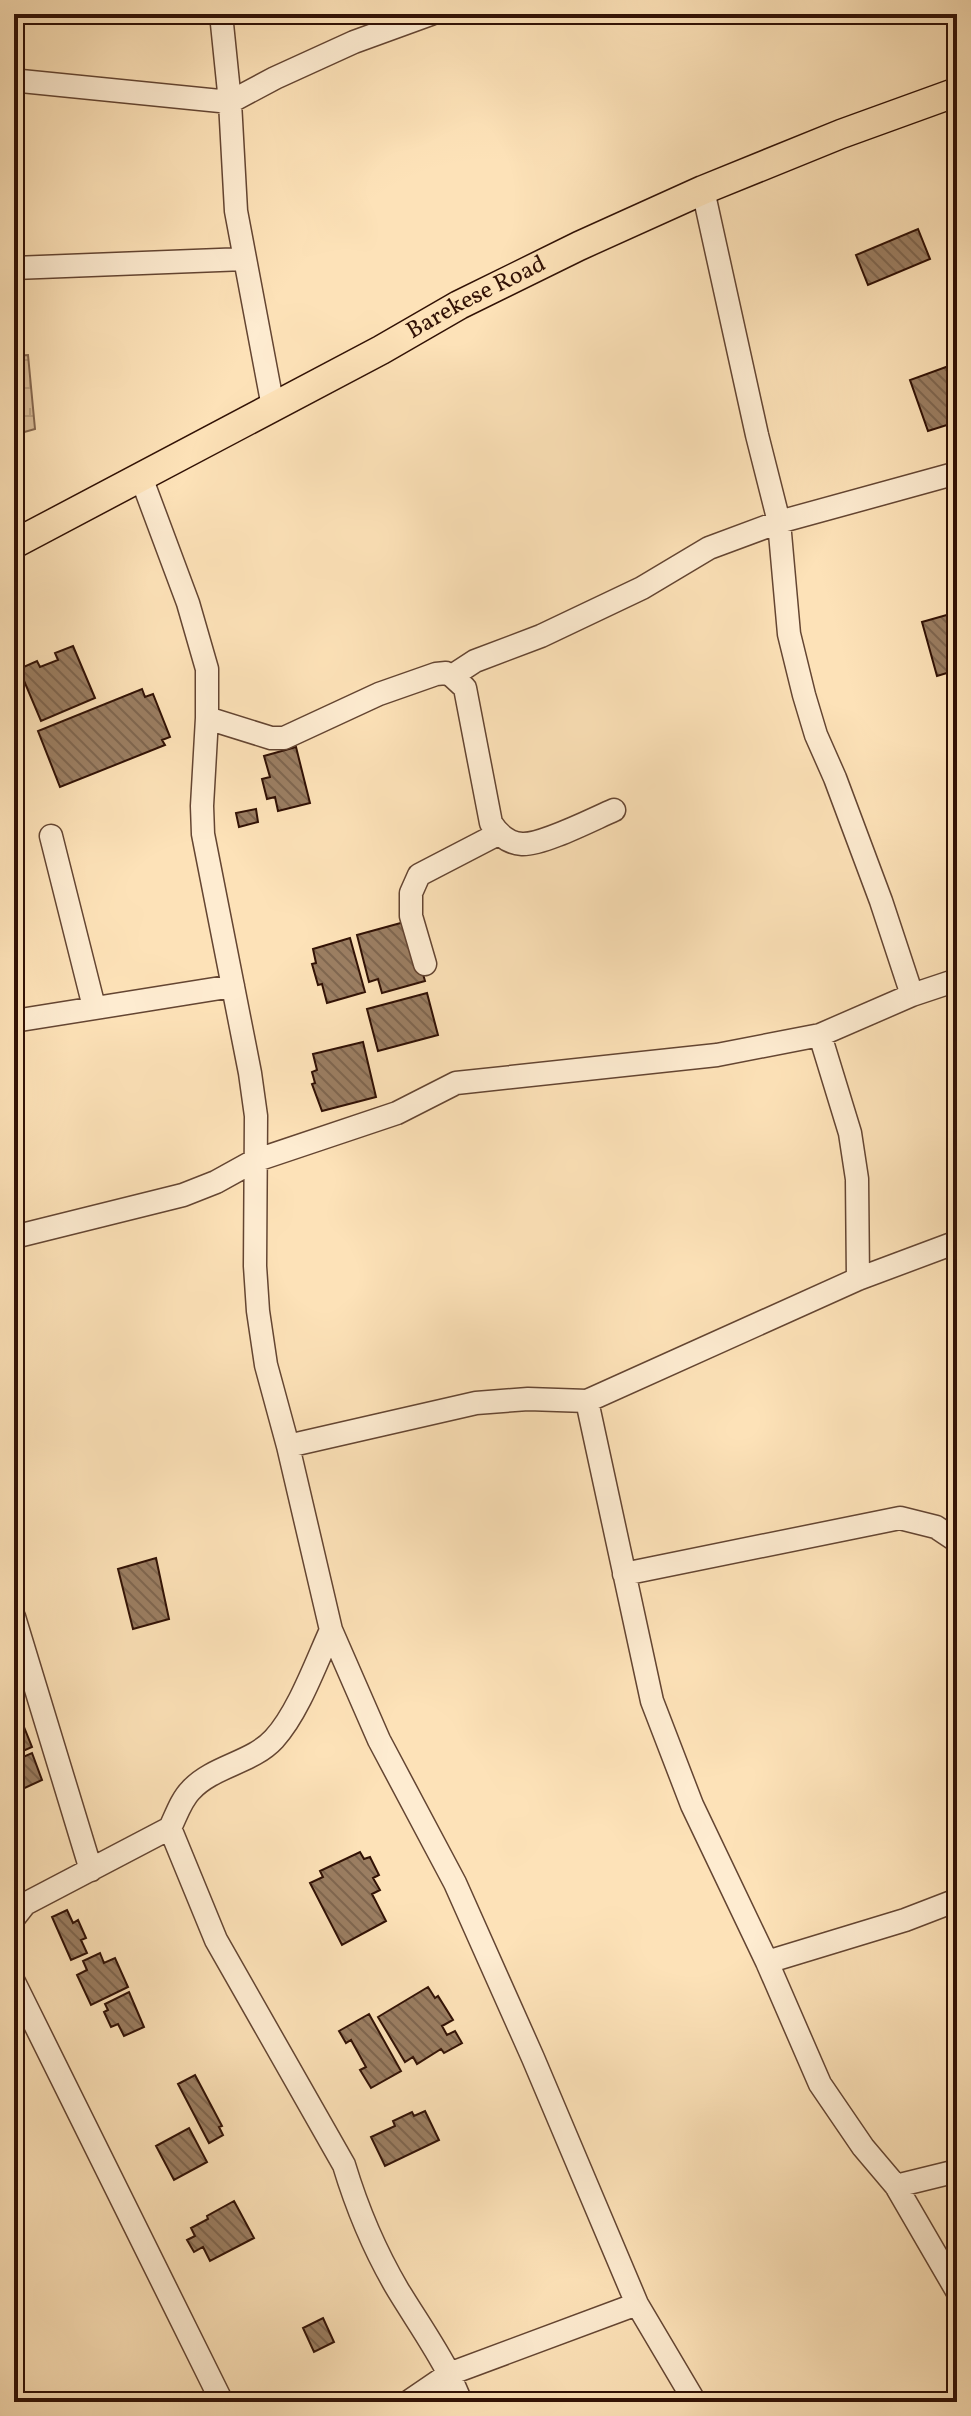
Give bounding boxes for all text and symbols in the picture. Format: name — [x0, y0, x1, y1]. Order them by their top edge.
street label: Barekese Road — [400, 248, 552, 349]

